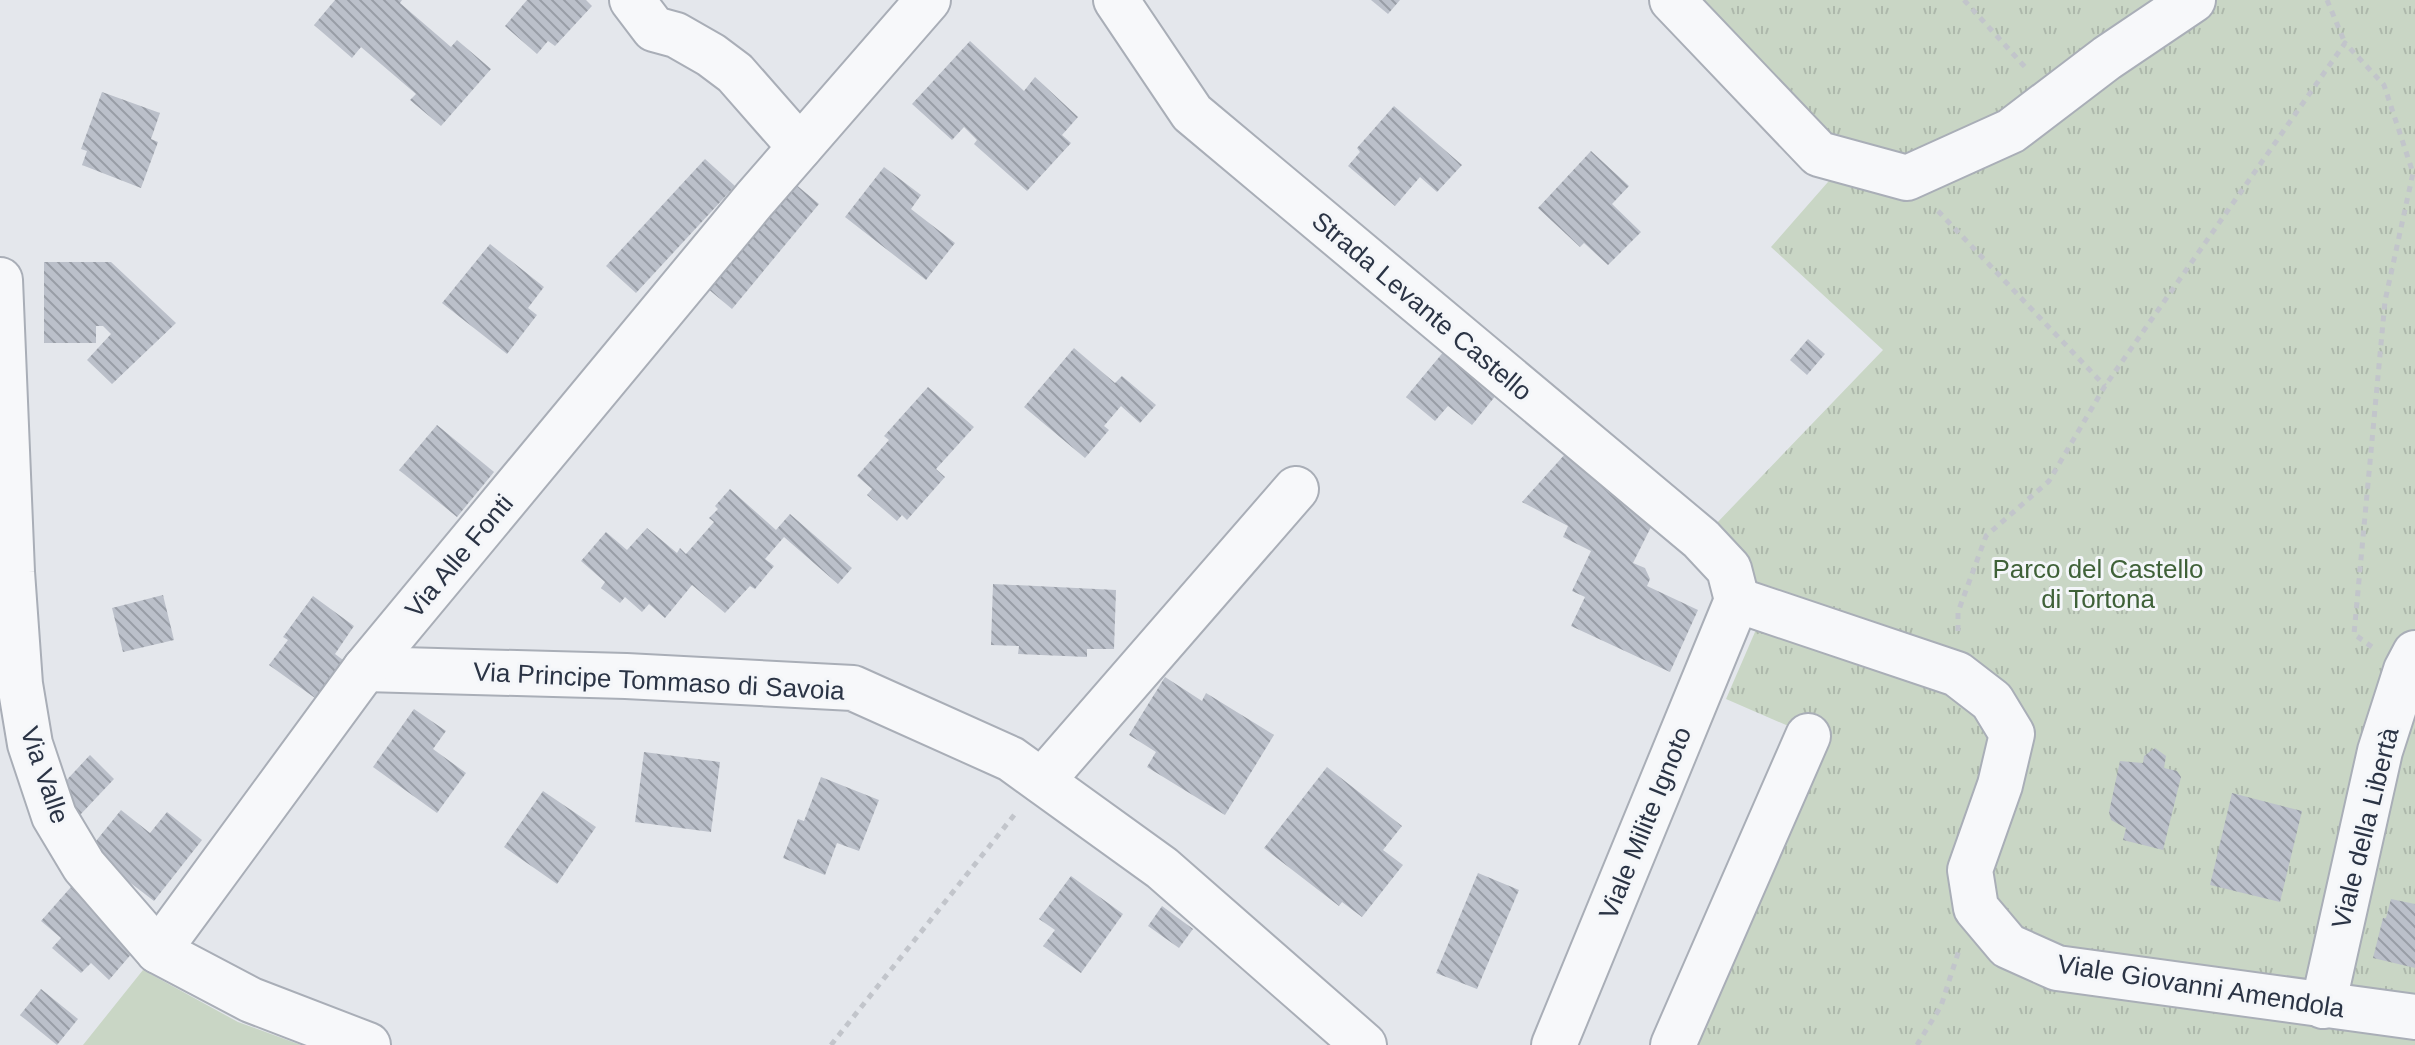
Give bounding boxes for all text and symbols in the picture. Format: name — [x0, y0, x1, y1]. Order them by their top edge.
street label: Strada Levante Castello — [1306, 205, 1538, 407]
street label: Via Alle Fonti — [399, 488, 519, 624]
park label: Parco del Castello di Tortona — [1993, 554, 2204, 614]
street label: Via Principe Tommaso di Savoia — [473, 656, 846, 706]
street label: Viale Milite Ignoto — [1593, 722, 1697, 924]
street label: Via Valle — [15, 723, 75, 827]
street label: Viale della Libertà — [2325, 724, 2405, 932]
street label: Viale Giovanni Amendola — [2055, 948, 2347, 1024]

